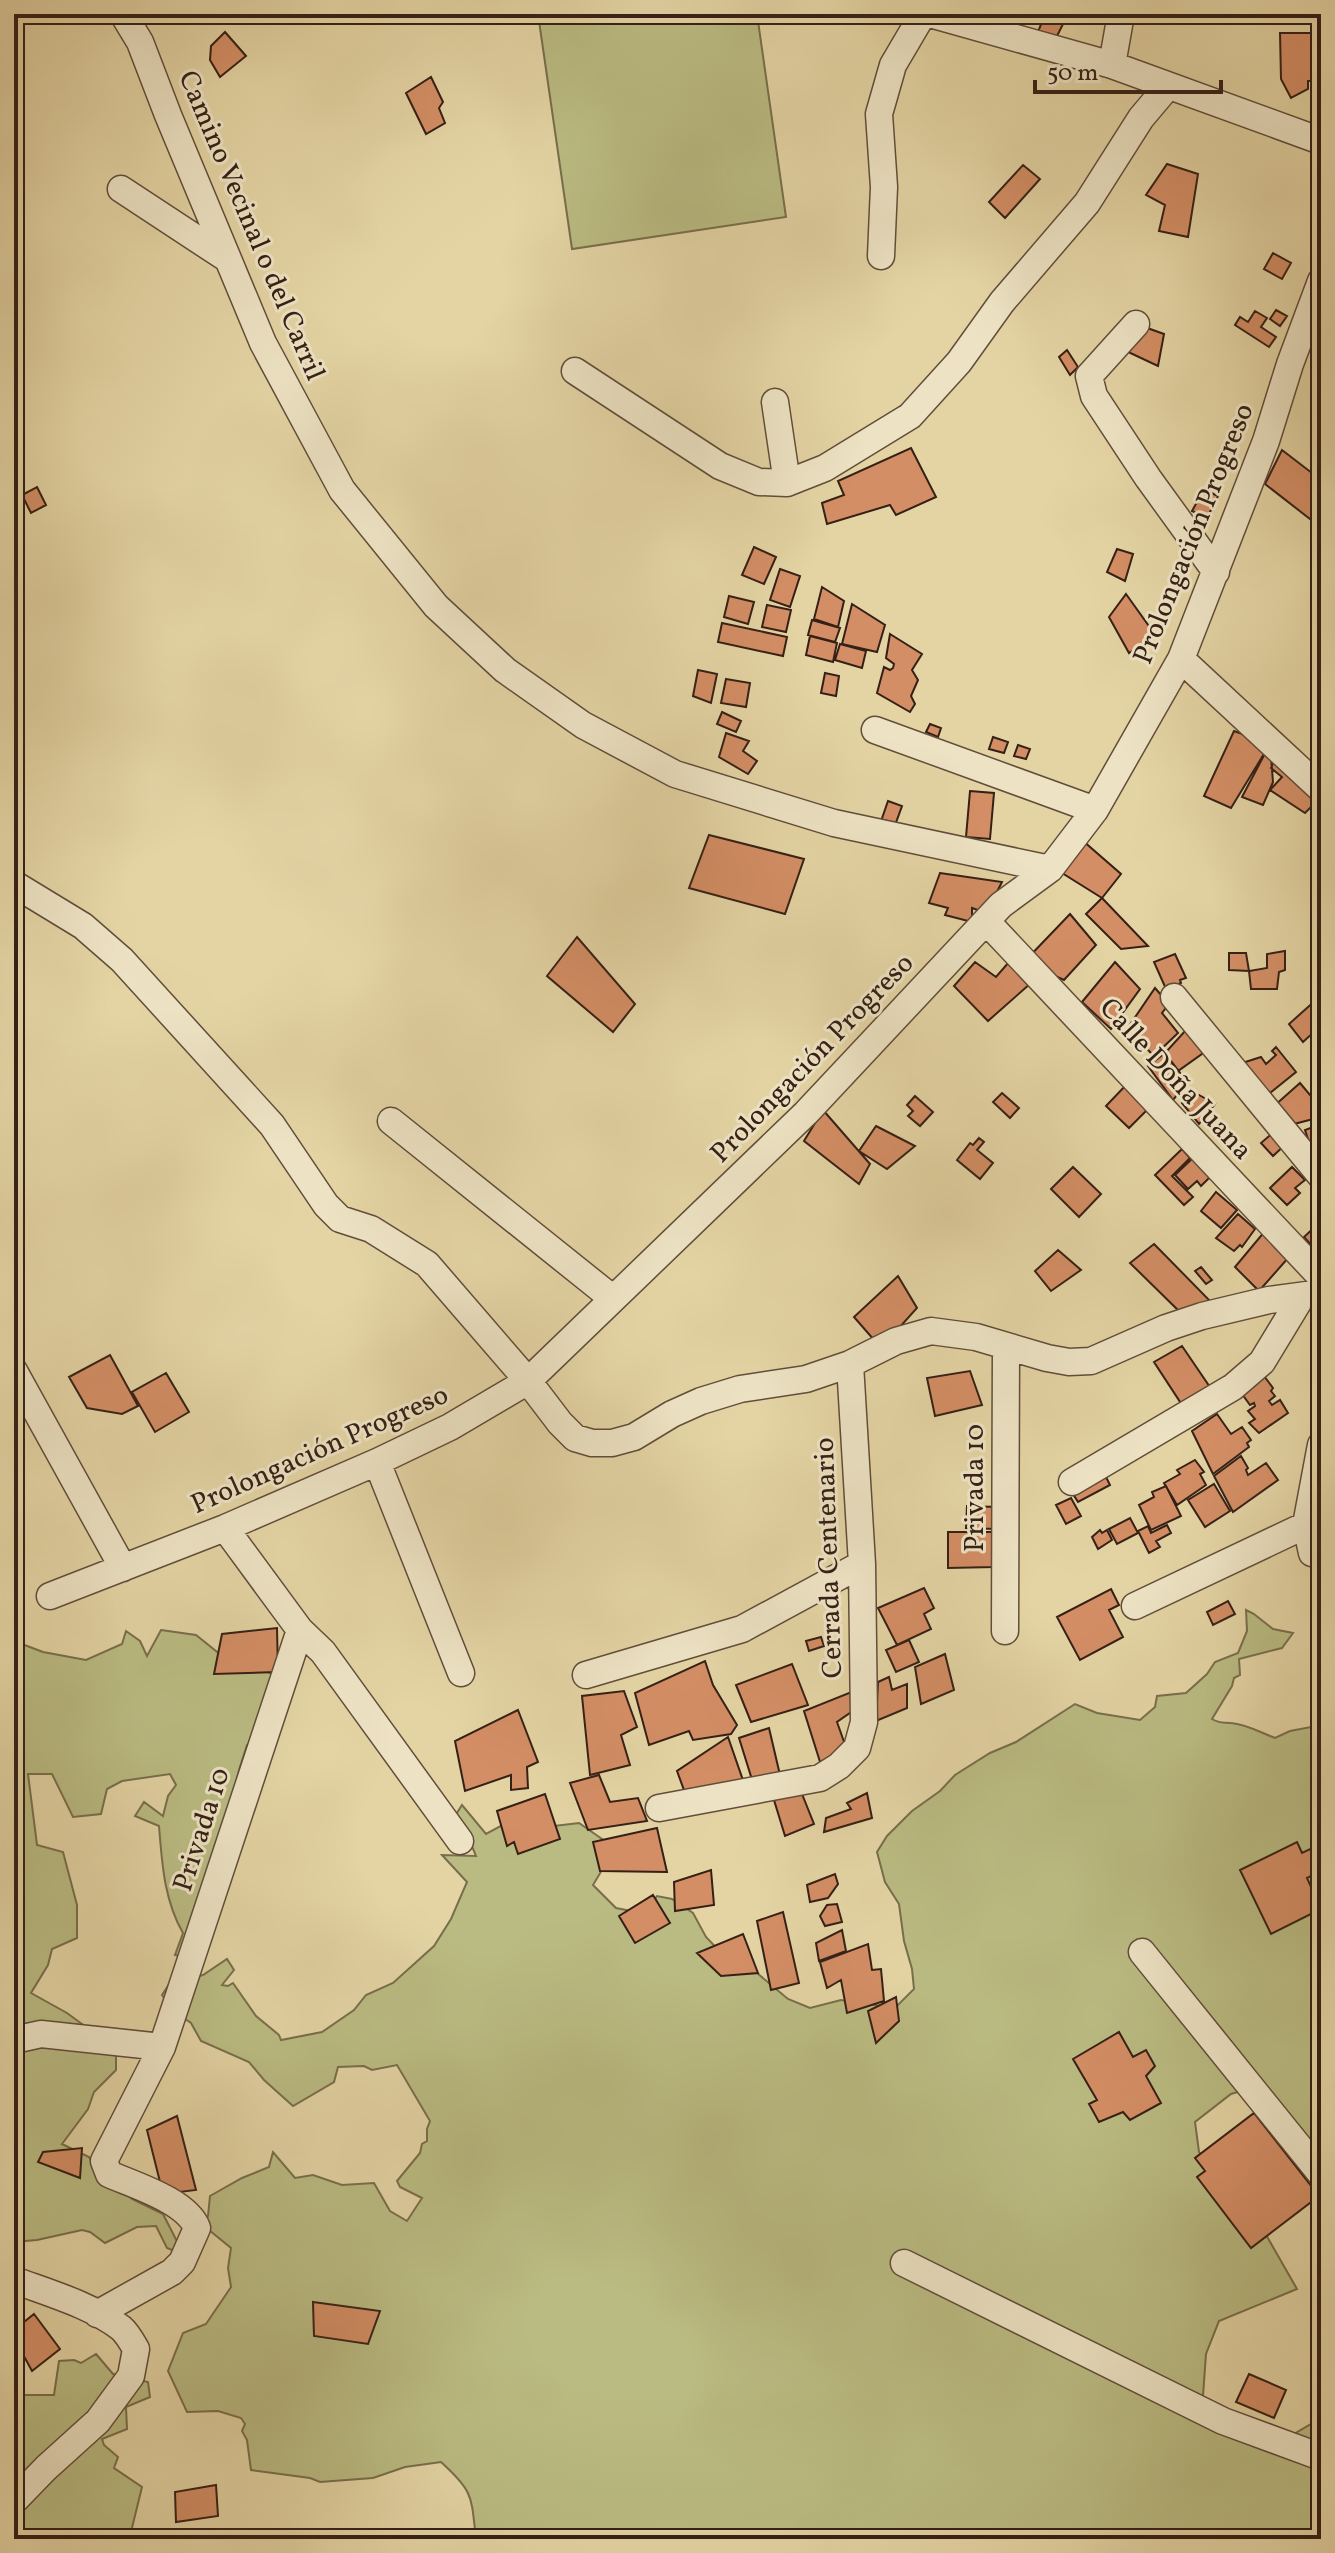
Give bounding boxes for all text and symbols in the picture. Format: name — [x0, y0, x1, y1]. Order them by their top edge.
scale bar — [1035, 44, 1221, 94]
text: 50 m — [1047, 57, 1099, 91]
street label: Camino Vecinal o del Carril — [168, 65, 334, 387]
street label: Prolongación Progreso — [1124, 398, 1264, 670]
street label: Prolongación Progreso — [702, 945, 923, 1172]
street label: Calle Doña Juana — [1090, 990, 1261, 1169]
street label: Prolongación Progreso — [185, 1376, 455, 1525]
street label: Privada 10 — [956, 1424, 995, 1552]
street label: Cerrada Centenario — [806, 1437, 853, 1679]
street label: Privada 10 — [164, 1763, 241, 1897]

